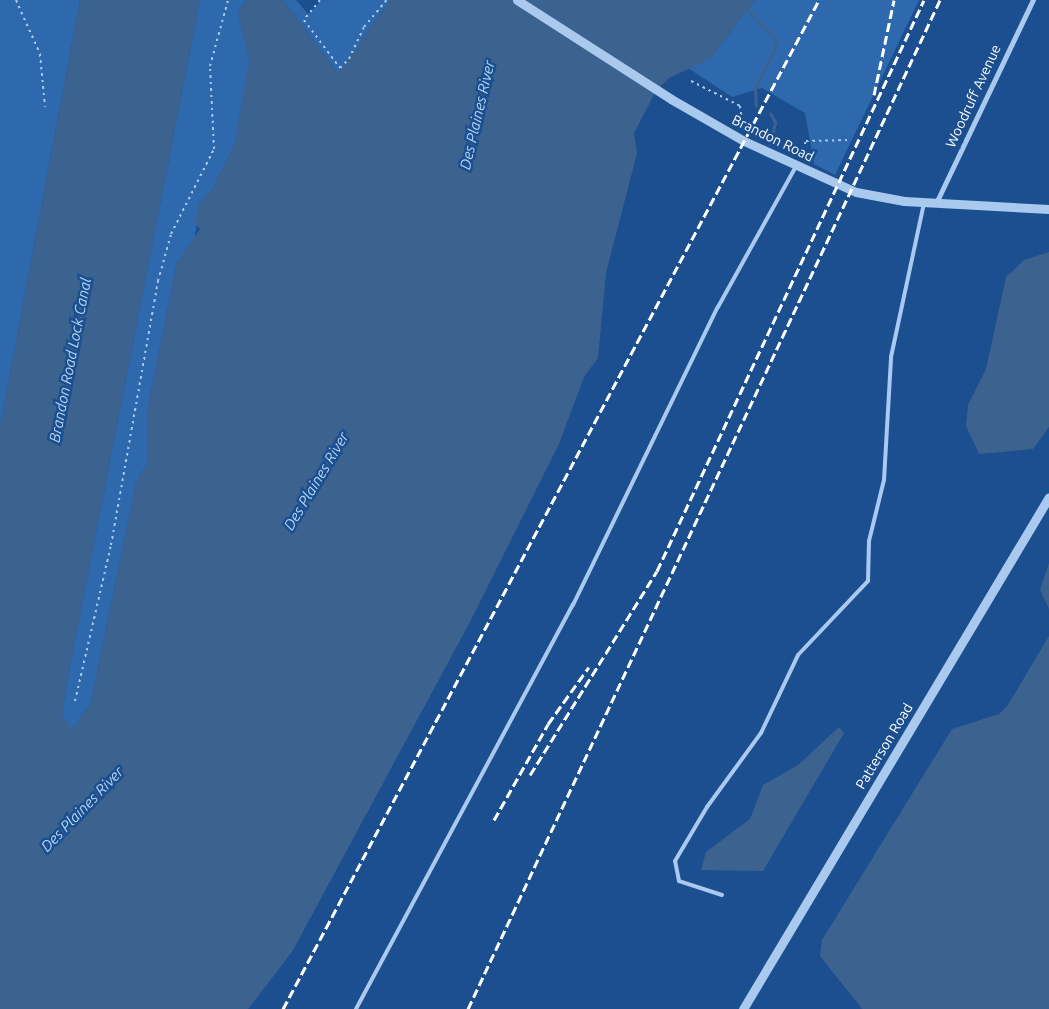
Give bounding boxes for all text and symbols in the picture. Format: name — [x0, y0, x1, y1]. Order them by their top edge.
street label: Woodruff Avenue — [942, 42, 1004, 150]
water label: Des Plaines River — [456, 59, 498, 171]
street label: Brandon Road — [729, 111, 817, 165]
water label: Brandon Road Lock Canal — [45, 276, 95, 444]
water label: Des Plaines River — [280, 429, 352, 533]
street label: Patterson Road — [852, 700, 916, 792]
water label: Des Plaines River — [37, 763, 127, 855]

